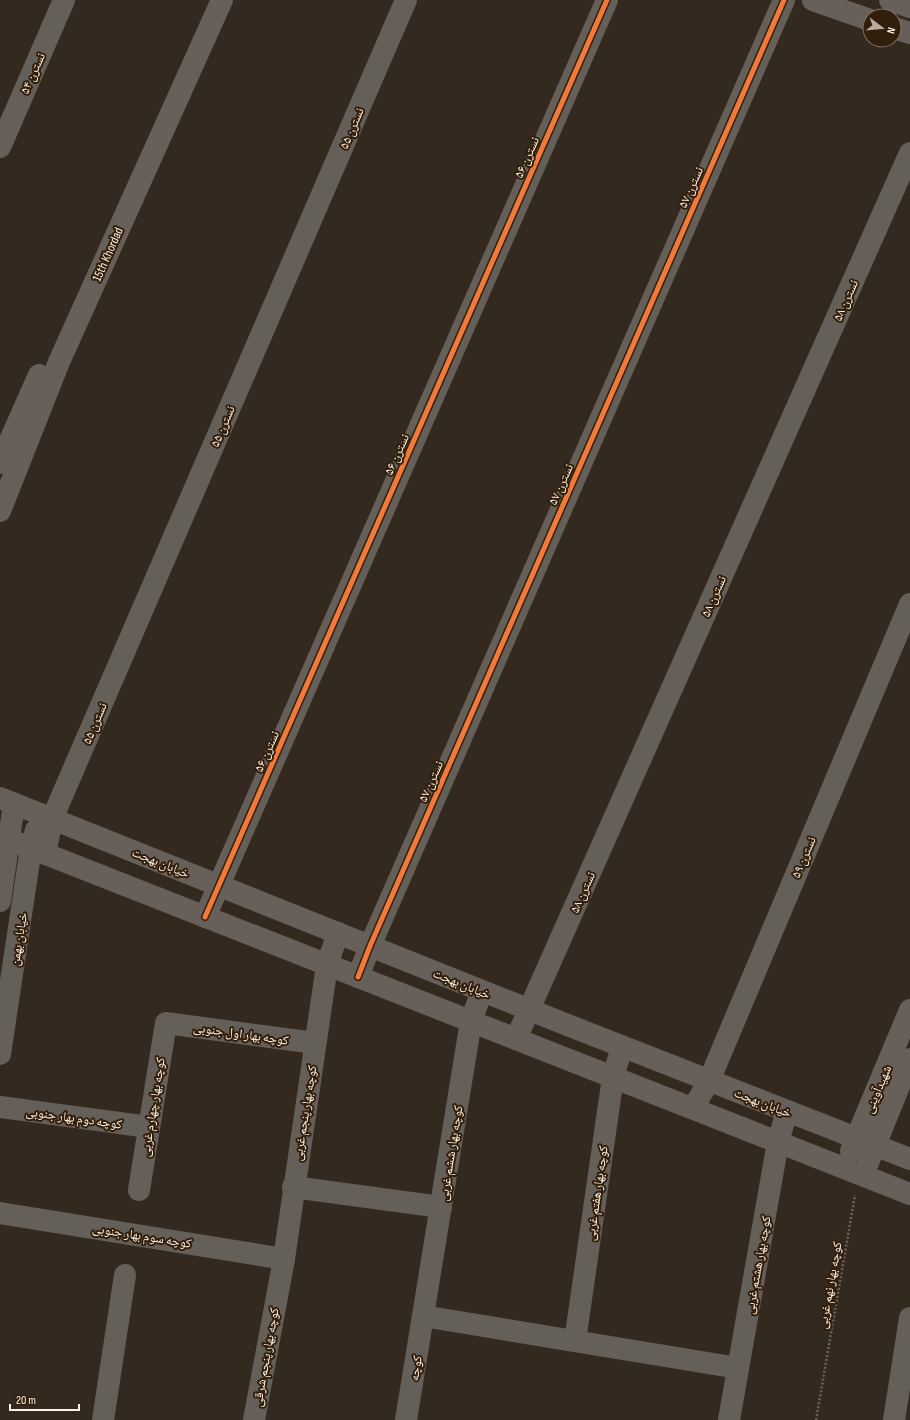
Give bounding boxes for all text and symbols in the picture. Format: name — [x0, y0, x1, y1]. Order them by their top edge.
north arrow — [862, 8, 902, 48]
text: N — [884, 26, 898, 35]
street label: نسترن ۵۴ — [17, 50, 49, 97]
street label: نسترن ۵۵ — [336, 105, 368, 152]
street label: نسترن ۵۶ — [511, 134, 543, 181]
street label: نسترن ۵۷ — [675, 164, 707, 211]
street label: 15th Khordad — [89, 225, 127, 284]
street label: نسترن ۵۸ — [830, 277, 862, 324]
street label: نسترن ۵۵ — [207, 403, 239, 450]
street label: نسترن ۵۶ — [381, 431, 413, 478]
street label: نسترن ۵۷ — [545, 461, 577, 508]
street label: نسترن ۵۸ — [698, 573, 730, 620]
street label: نسترن ۵۵ — [79, 700, 111, 747]
street label: نسترن ۵۶ — [251, 728, 283, 775]
street label: نسترن ۵۷ — [415, 758, 447, 805]
street label: نسترن ۵۹ — [788, 834, 820, 881]
street label: خیابان بهجت — [130, 844, 192, 882]
street label: نسترن ۵۸ — [567, 869, 599, 916]
street label: خیابان بهمن — [7, 911, 31, 967]
street label: خیابان بهجت — [431, 965, 493, 1003]
street label: کوچه بهار اول جنوبی — [192, 1019, 290, 1049]
street label: کوچه بهار چهارم غربی — [137, 1055, 169, 1158]
street label: شهیدآوینی — [861, 1063, 895, 1116]
street label: کوچه بهار پنجم غربی — [290, 1064, 321, 1162]
street label: خیابان بهجت — [731, 1085, 794, 1121]
street label: کوچه دوم بهار جنوبی — [25, 1103, 124, 1133]
street label: کوچه بهار ششم غربی — [435, 1103, 467, 1202]
street label: کوچه بهار هفتم غربی — [582, 1144, 612, 1242]
street label: کوچه بهار هشتم غربی — [741, 1214, 775, 1316]
street label: کوچه سوم بهار جنوبی — [91, 1220, 193, 1252]
street label: کوچه بهار نهم غربی — [814, 1240, 846, 1330]
street label: کوچه بهار پنجم شرقی — [249, 1306, 283, 1408]
street label: کوچه — [406, 1354, 426, 1382]
scale bar — [10, 1386, 79, 1412]
text: 20 m — [16, 1393, 36, 1408]

